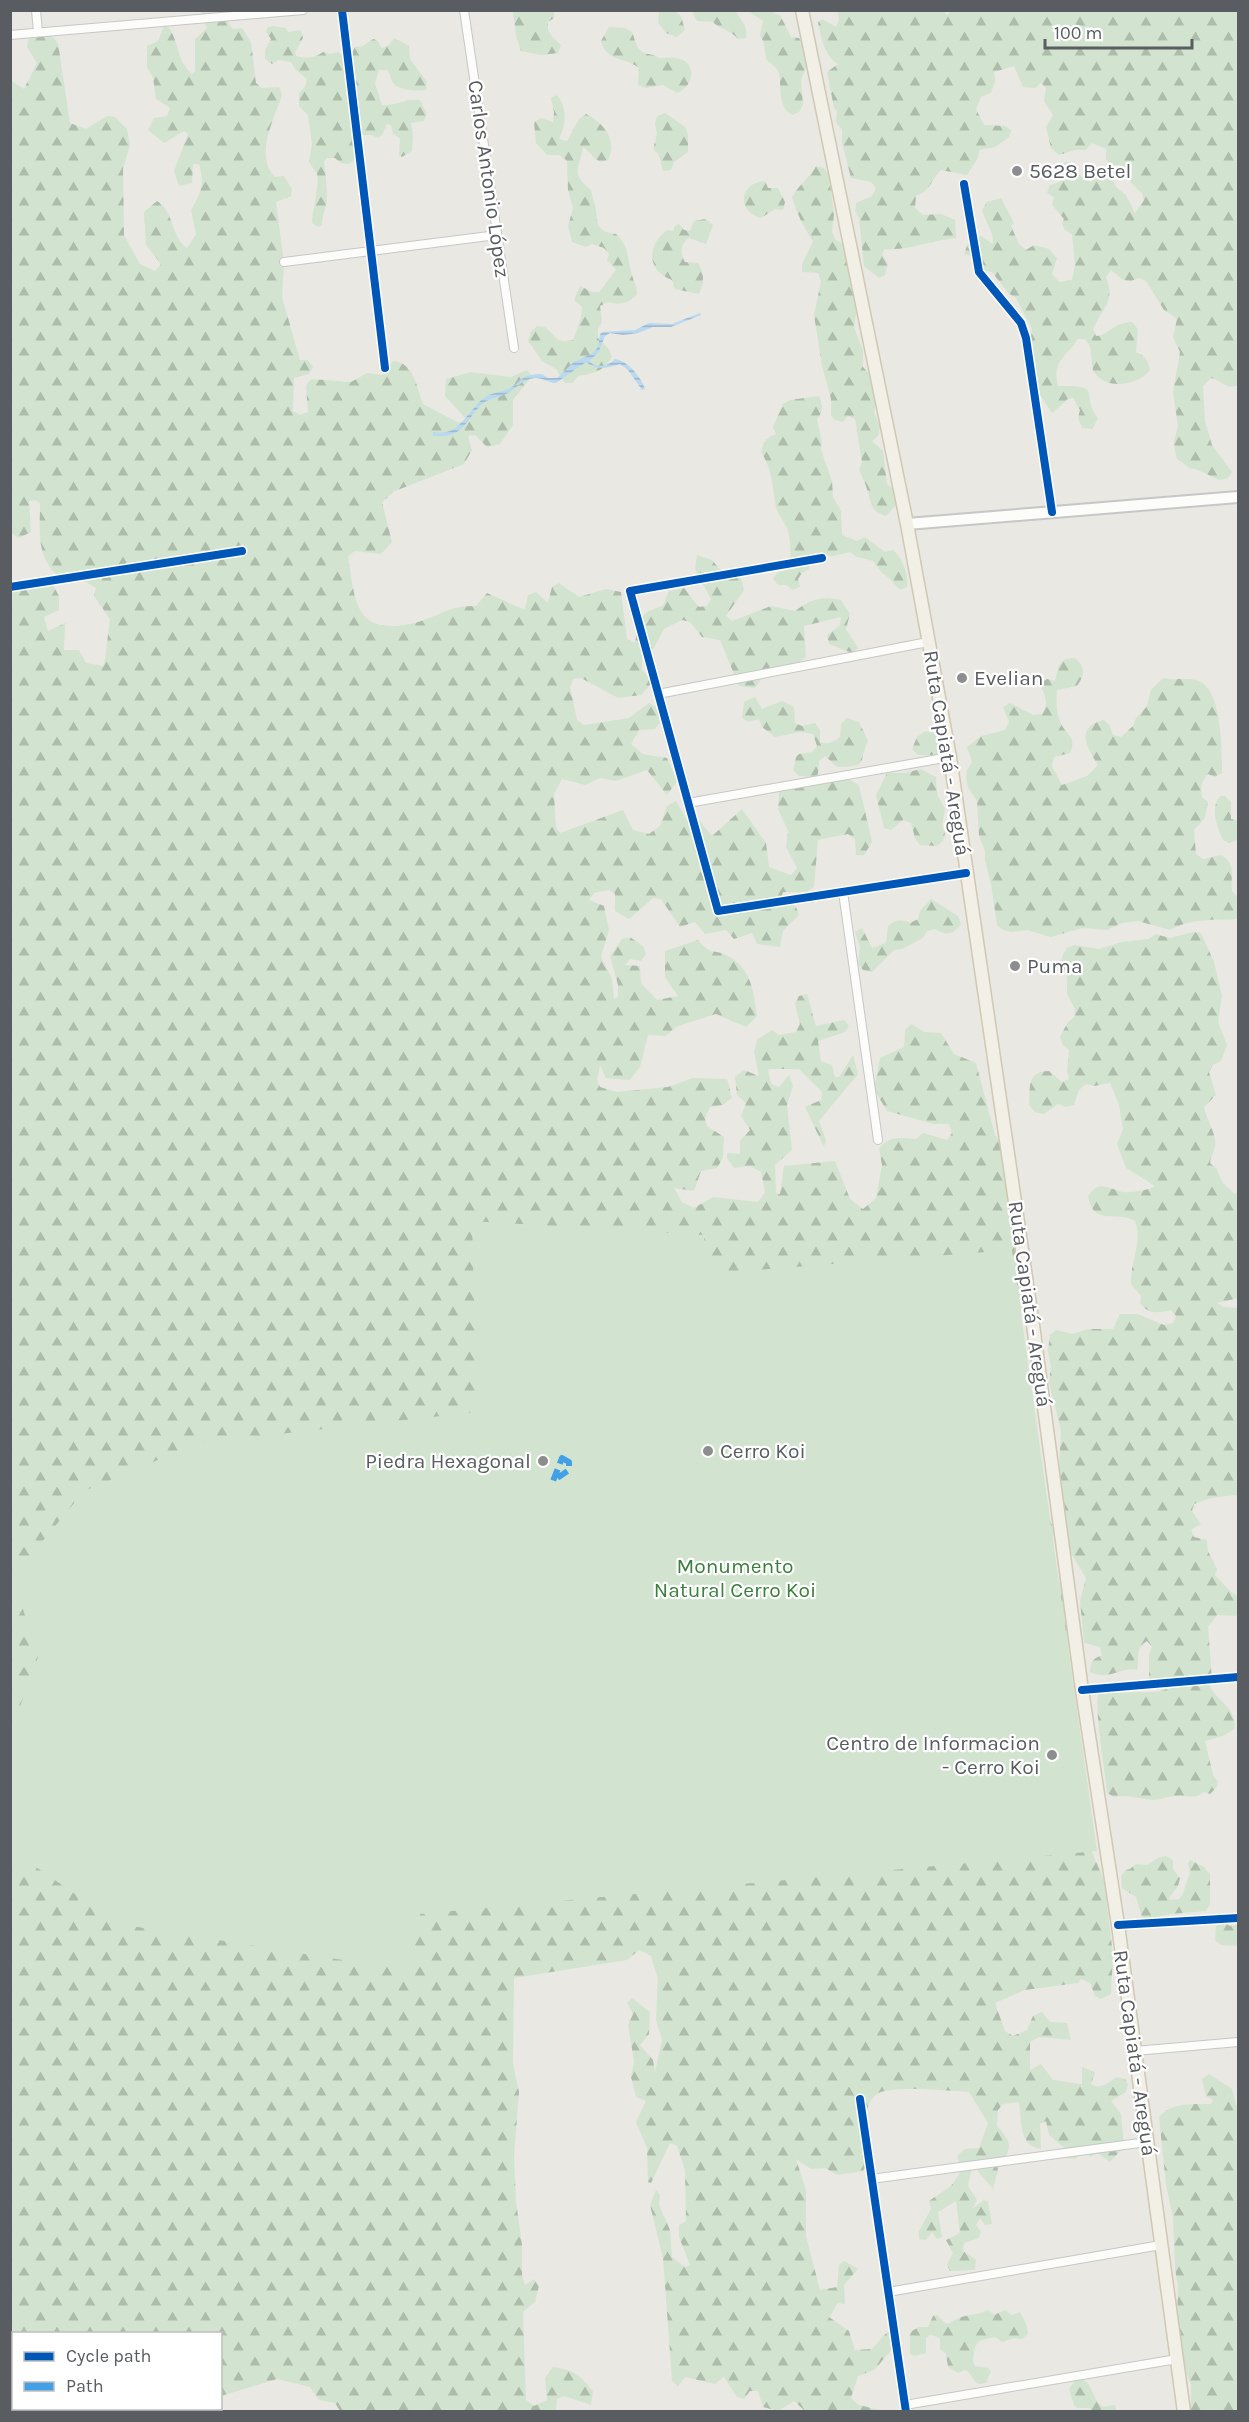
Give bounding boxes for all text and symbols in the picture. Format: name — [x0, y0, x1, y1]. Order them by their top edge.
scale bar — [1045, 12, 1192, 50]
text: 100 m — [1054, 22, 1102, 44]
street label: Carlos Antonio López — [463, 79, 515, 279]
place label: 5628 Betel — [1029, 159, 1131, 183]
marker: 5628 Betel — [1010, 164, 1024, 178]
street label: Ruta Capiatá - Areguá — [919, 648, 975, 858]
place label: Evelian — [974, 666, 1044, 690]
marker: Evelian — [955, 671, 969, 685]
place label: Puma — [1027, 954, 1083, 978]
marker: Puma — [1008, 959, 1022, 973]
street label: Ruta Capiatá - Areguá — [1004, 1199, 1056, 1409]
place label: Cerro Koi — [720, 1439, 806, 1463]
marker: Cerro Koi — [701, 1444, 715, 1458]
place label: Piedra Hexagonal — [365, 1449, 531, 1473]
marker: Piedra Hexagonal — [536, 1454, 550, 1468]
park label: Monumento Natural Cerro Koi — [654, 1554, 816, 1602]
place label: Centro de Informacion - Cerro Koi — [826, 1731, 1040, 1779]
marker: Centro de Informacion - Cerro Koi — [1045, 1748, 1059, 1762]
street label: Ruta Capiatá - Areguá — [1109, 1948, 1161, 2158]
legend — [12, 2332, 222, 2410]
text: Cycle path — [66, 2345, 151, 2367]
text: Path — [66, 2375, 104, 2397]

